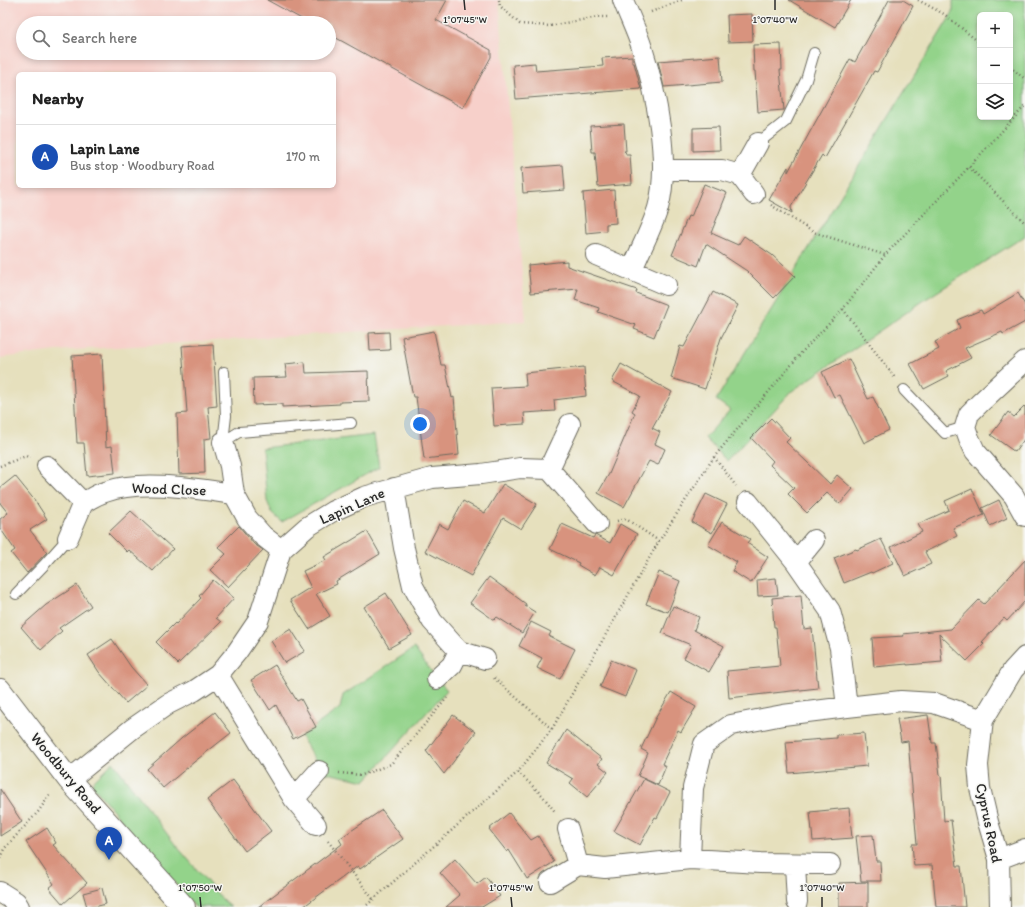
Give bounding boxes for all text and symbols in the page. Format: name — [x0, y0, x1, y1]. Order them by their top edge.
map controls — [977, 12, 1013, 120]
button: + — [977, 12, 1013, 48]
text: 1°07'45"W — [443, 13, 487, 26]
text: 1°07'40"W — [753, 13, 798, 26]
search box — [16, 16, 336, 60]
icon: search — [30, 27, 52, 49]
text: Search here — [62, 29, 137, 47]
button: − — [977, 48, 1013, 84]
button: layers — [977, 84, 1013, 120]
text: Nearby — [32, 88, 84, 108]
text: Lapin Lane — [70, 140, 140, 158]
text: A — [41, 149, 49, 164]
text: 170 m — [286, 149, 320, 164]
text: Bus stop · Woodbury Road — [70, 158, 214, 173]
your location — [410, 414, 430, 434]
street label: Wood Close — [131, 479, 207, 499]
street label: Lapin Lane — [317, 484, 387, 528]
street label: Woodbury Road — [27, 729, 105, 817]
street label: Cyprus Road — [972, 782, 1006, 864]
pin: A — [96, 827, 122, 860]
text: 1°07'50"W — [178, 881, 223, 894]
text: 1°07'45"W — [489, 881, 533, 894]
text: 1°07'40"W — [800, 881, 845, 894]

